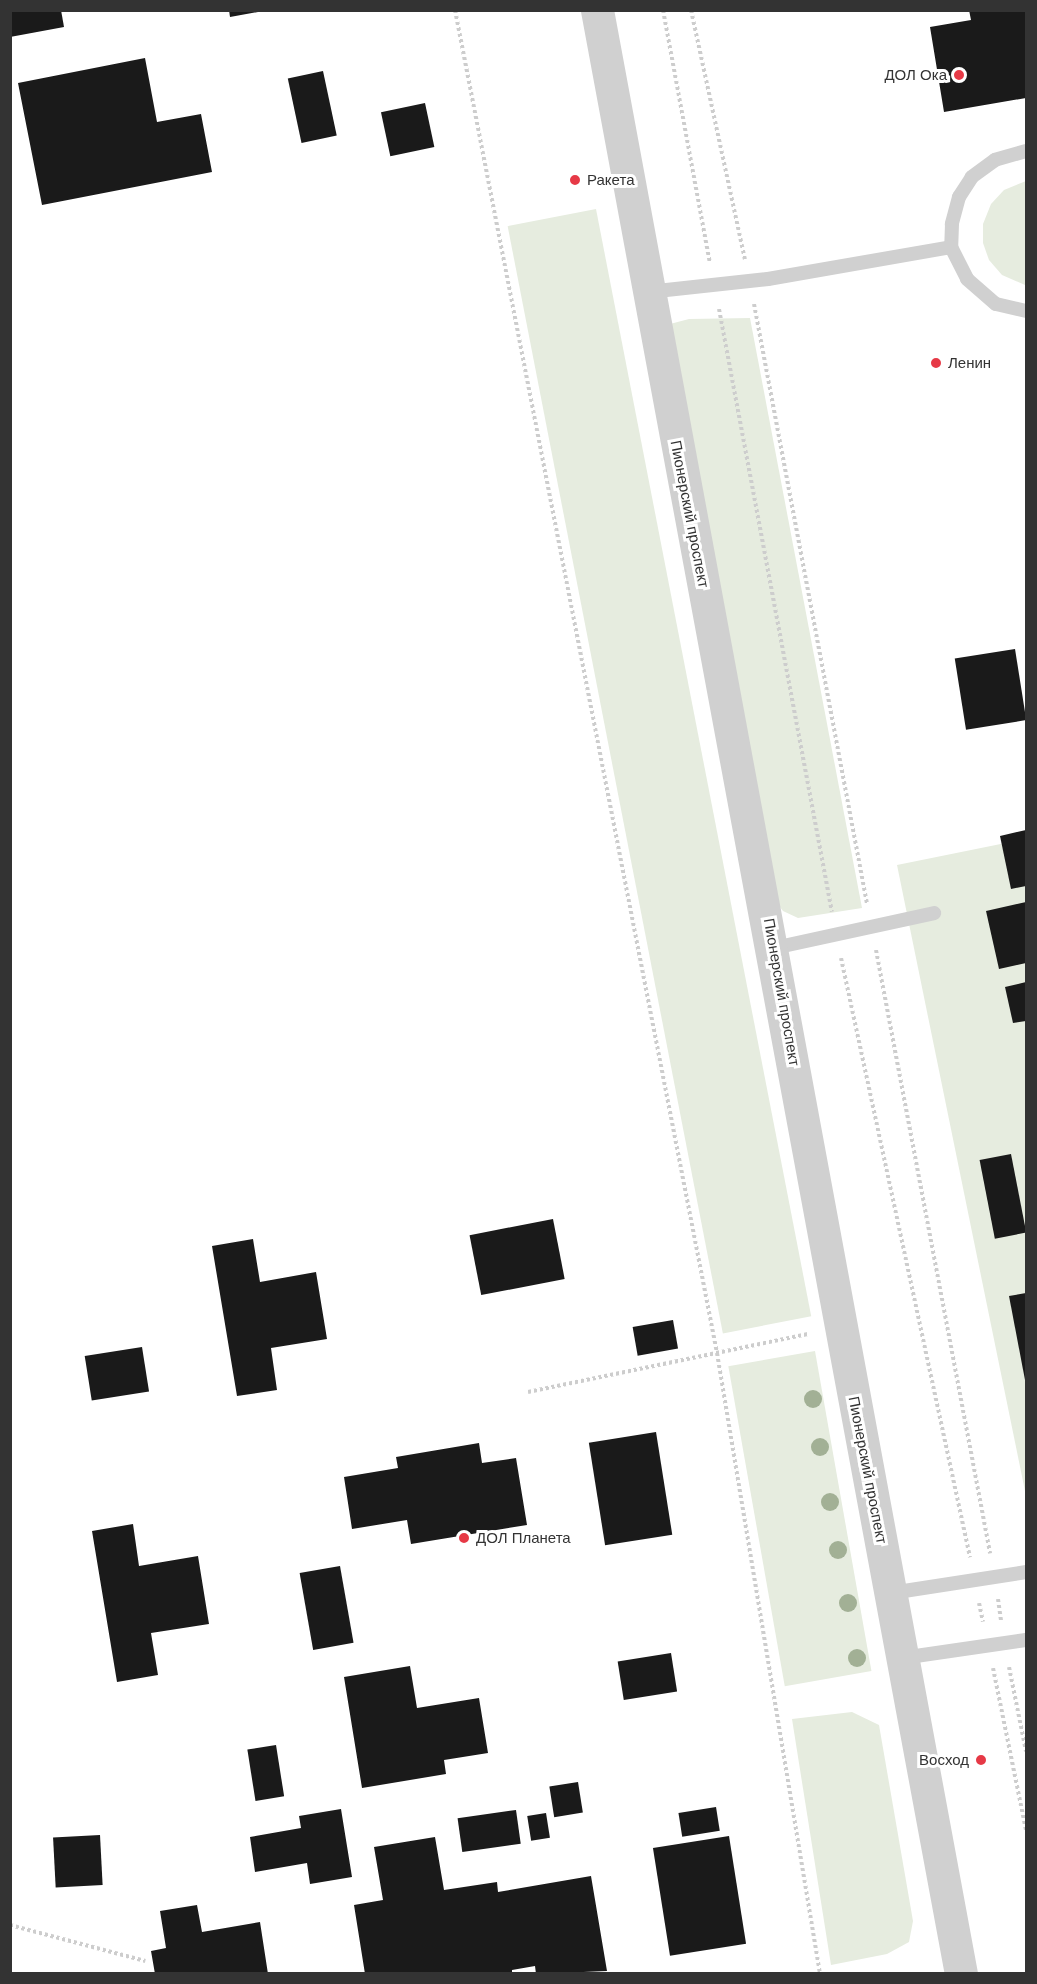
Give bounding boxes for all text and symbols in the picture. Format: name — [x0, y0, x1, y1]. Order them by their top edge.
place label: ДОЛ Ока — [884, 66, 947, 84]
marker: ДОЛ Ока — [952, 68, 966, 82]
place label: Ракета — [587, 171, 634, 189]
marker: Ракета — [568, 173, 582, 187]
place label: Ленин — [948, 354, 991, 372]
marker: Ленин — [929, 356, 943, 370]
street label: Пионерский проспект — [667, 439, 713, 589]
street label: Пионерский проспект — [760, 917, 804, 1067]
street label: Пионерский проспект — [845, 1395, 891, 1545]
place label: ДОЛ Планета — [476, 1529, 571, 1547]
marker: ДОЛ Планета — [457, 1531, 471, 1545]
place label: Восход — [919, 1751, 969, 1769]
marker: Восход — [974, 1753, 988, 1767]

